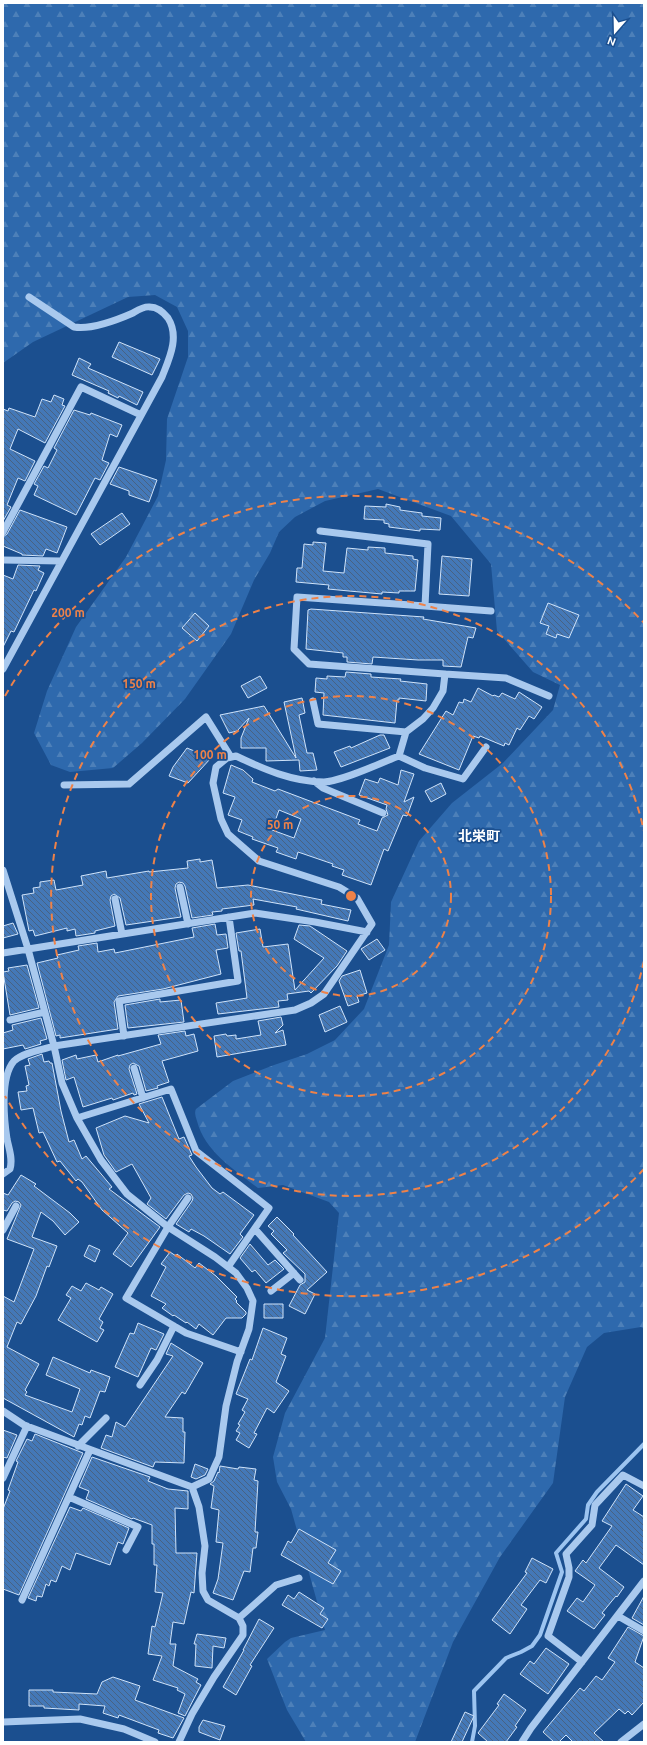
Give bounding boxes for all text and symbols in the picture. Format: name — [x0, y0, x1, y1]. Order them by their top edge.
north arrow — [595, 12, 635, 52]
text: N — [606, 34, 617, 48]
text: 200 m — [51, 606, 85, 619]
text: 150 m — [122, 677, 156, 690]
text: 100 m — [193, 748, 227, 761]
text: 50 m — [267, 818, 293, 831]
district label: 北栄町 — [458, 828, 500, 844]
centre of rings — [344, 889, 358, 903]

